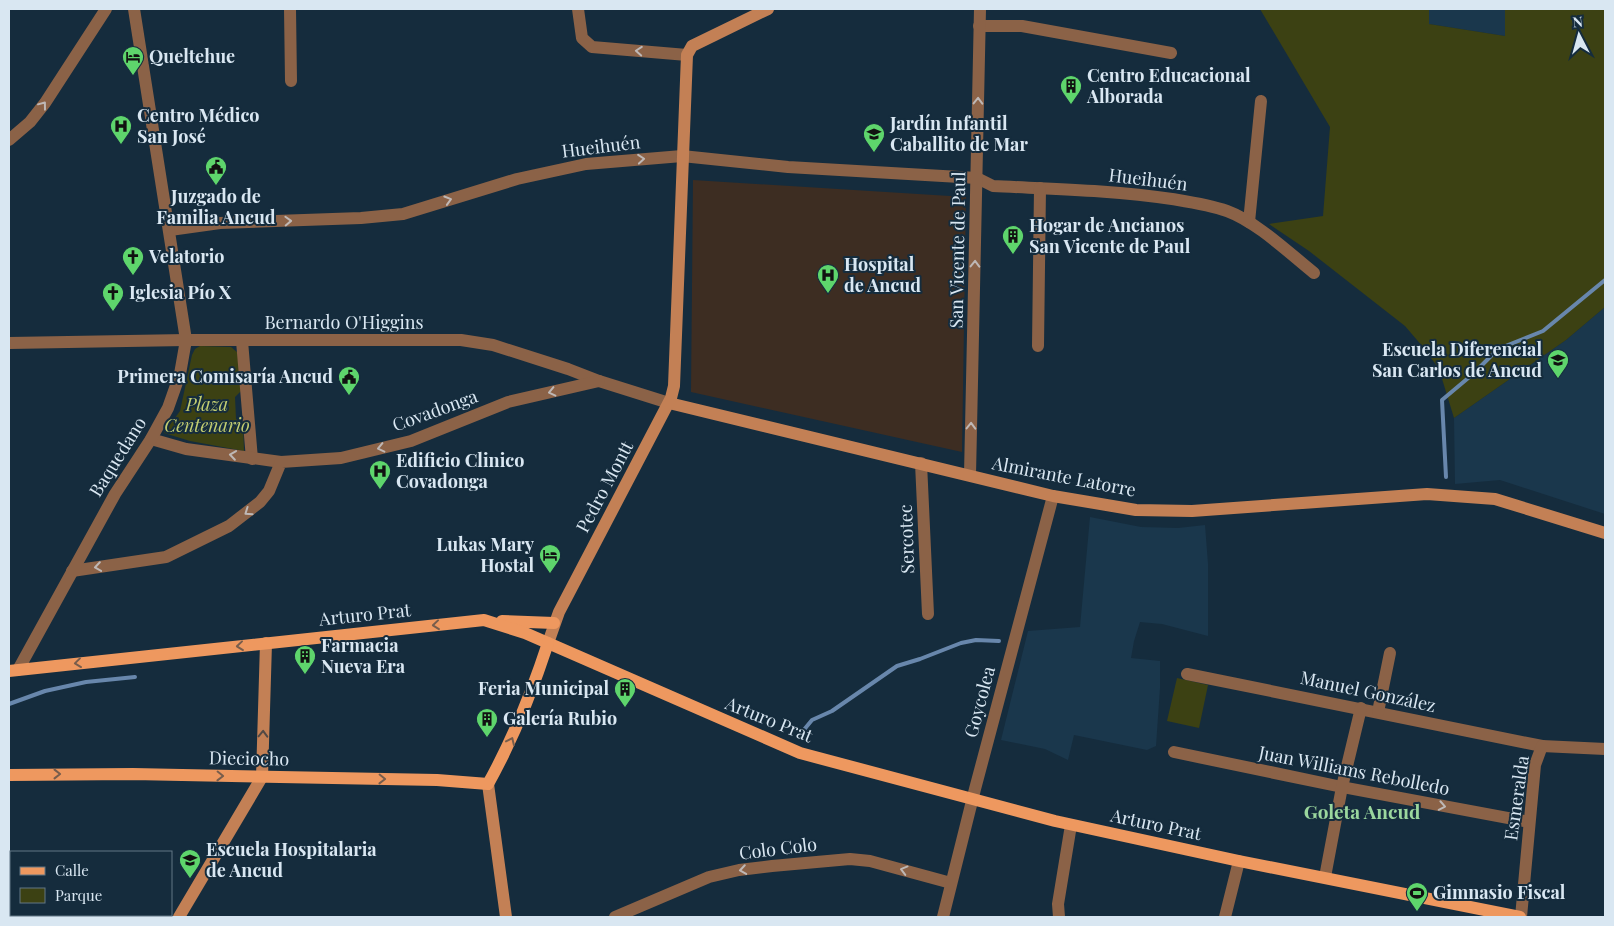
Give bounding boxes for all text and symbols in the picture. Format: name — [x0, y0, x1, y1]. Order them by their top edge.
north arrow — [1554, 10, 1604, 60]
text: N — [1572, 12, 1584, 32]
place label: Queltehue — [149, 44, 235, 68]
hotel icon: Queltehue — [121, 45, 145, 76]
one-way arrow — [634, 46, 642, 57]
place label: Centro Educacional Alborada — [1086, 63, 1251, 108]
building icon: Centro Educacional Alborada — [1059, 74, 1083, 105]
one-way arrow — [973, 97, 983, 104]
one-way arrow — [37, 101, 46, 111]
place label: Centro Médico San José — [137, 103, 260, 148]
place label: Jardín Infantil Caballito de Mar — [889, 111, 1028, 156]
hospital icon: Centro Médico San José — [109, 114, 133, 145]
school or university icon: Jardín Infantil Caballito de Mar — [862, 122, 886, 153]
street label: Hueihuén — [560, 129, 642, 163]
one-way arrow — [637, 154, 645, 165]
public building icon: Juzgado de Familia Ancud — [204, 155, 228, 186]
street label: Hueihuén — [1107, 162, 1189, 196]
street label: San Vicente de Paul — [944, 171, 970, 329]
place label: Juzgado de Familia Ancud — [156, 184, 276, 229]
one-way arrow — [443, 195, 452, 205]
place label: Hogar de Ancianos San Vicente de Paul — [1029, 213, 1191, 258]
one-way arrow — [284, 215, 292, 226]
building icon: Hogar de Ancianos San Vicente de Paul — [1001, 224, 1025, 255]
place label: Velatorio — [148, 244, 225, 268]
church icon: Velatorio — [121, 245, 145, 276]
place label: Hospital de Ancud — [844, 252, 921, 297]
one-way arrow — [970, 259, 980, 267]
hospital icon: Hospital de Ancud — [816, 263, 840, 294]
place label: Iglesia Pío X — [129, 280, 232, 304]
church icon: Iglesia Pío X — [101, 281, 125, 312]
street label: Bernardo O'Higgins — [264, 310, 424, 334]
place label: Escuela Diferencial San Carlos de Ancud — [1372, 337, 1542, 382]
school or university icon: Escuela Diferencial San Carlos de Ancud — [1546, 348, 1570, 379]
place label: Primera Comisaría Ancud — [117, 364, 333, 388]
public building icon: Primera Comisaría Ancud — [337, 365, 361, 396]
street label: Covadonga — [389, 384, 481, 437]
one-way arrow — [547, 386, 556, 397]
park label: Plaza Centenario — [164, 392, 250, 437]
street label: Baquedano — [83, 412, 151, 501]
one-way arrow — [966, 422, 976, 430]
street label: Pedro Montt — [570, 436, 638, 536]
one-way arrow — [377, 442, 386, 453]
place label: Edificio Clinico Covadonga — [396, 448, 524, 493]
one-way arrow — [228, 450, 236, 461]
street label: Almirante Latorre — [989, 450, 1138, 502]
hospital icon: Edificio Clinico Covadonga — [368, 459, 392, 490]
street label: Sercotec — [893, 504, 919, 574]
one-way arrow — [244, 506, 253, 515]
place label: Lukas Mary Hostal — [436, 532, 535, 577]
hotel icon: Lukas Mary Hostal — [538, 543, 562, 574]
one-way arrow — [94, 561, 102, 572]
street label: Arturo Prat — [317, 597, 413, 631]
one-way arrow — [432, 620, 440, 631]
place label: Farmacia Nueva Era — [321, 633, 406, 678]
one-way arrow — [235, 640, 243, 651]
building icon: Farmacia Nueva Era — [293, 644, 317, 675]
one-way arrow — [74, 657, 82, 668]
street label: Goycolea — [958, 663, 1000, 740]
street label: Manuel González — [1298, 665, 1438, 717]
place label: Feria Municipal — [478, 676, 609, 700]
building icon: Feria Municipal — [613, 677, 637, 708]
street label: Arturo Prat — [721, 690, 817, 748]
place label: Galería Rubio — [503, 706, 617, 730]
building icon: Galería Rubio — [475, 707, 499, 738]
one-way arrow — [258, 730, 269, 738]
one-way arrow — [504, 737, 515, 746]
street label: Juan Williams Rebolledo — [1256, 740, 1452, 800]
street label: Dieciocho — [209, 745, 290, 771]
street label: Esmeralda — [1498, 754, 1534, 842]
one-way arrow — [54, 769, 62, 780]
one-way arrow — [216, 771, 224, 781]
one-way arrow — [379, 774, 387, 784]
district label: Goleta Ancud — [1304, 798, 1421, 824]
one-way arrow — [1437, 800, 1446, 811]
street label: Arturo Prat — [1108, 803, 1204, 845]
street label: Colo Colo — [738, 831, 818, 865]
place label: Escuela Hospitalaria de Ancud — [206, 837, 377, 882]
school or university icon: Escuela Hospitalaria de Ancud — [178, 848, 202, 879]
legend — [10, 851, 172, 916]
text: Calle — [55, 860, 89, 880]
one-way arrow — [739, 864, 747, 875]
one-way arrow — [900, 866, 909, 876]
place label: Gimnasio Fiscal — [1433, 880, 1566, 904]
sports icon: Gimnasio Fiscal — [1405, 881, 1429, 912]
text: Parque — [55, 885, 102, 905]

